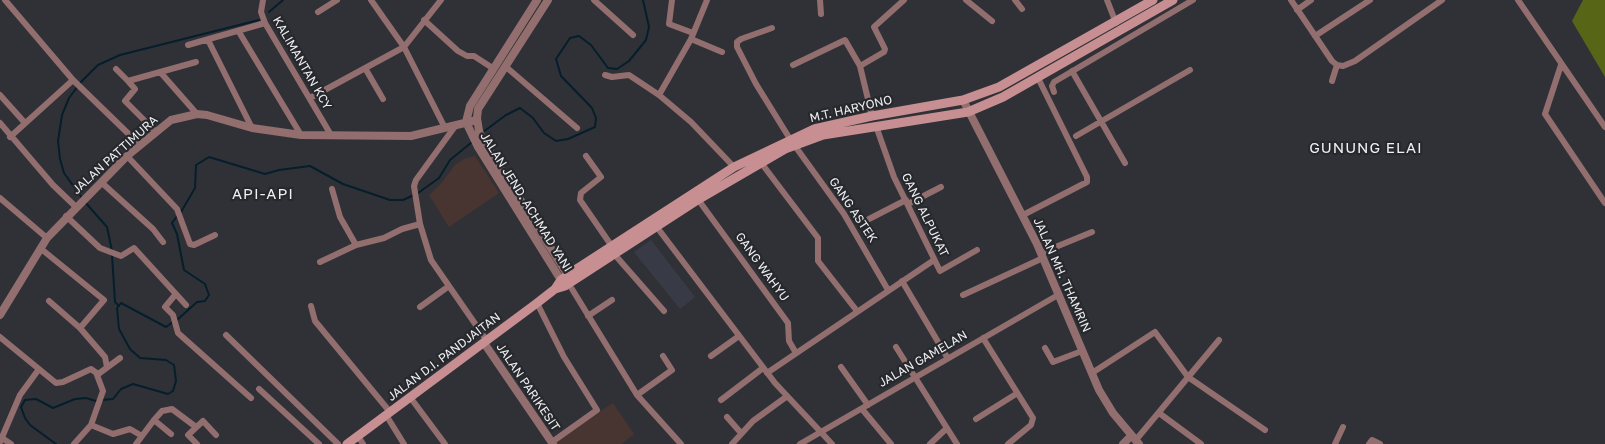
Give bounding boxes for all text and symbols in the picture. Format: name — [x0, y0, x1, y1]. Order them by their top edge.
street label: KALIMANTAN KCY — [270, 14, 334, 112]
street label: M.T. HARYONO — [808, 93, 894, 125]
street label: JALAN PATTIMURA — [69, 113, 161, 197]
street label: JALAN JEND. ACHMAD YANI — [477, 130, 575, 274]
district label: GUNUNG ELAI — [1308, 139, 1424, 157]
street label: GANG ALPUKAT — [898, 171, 952, 259]
street label: GANG ASTEK — [826, 175, 880, 245]
district label: API-API — [231, 185, 295, 203]
street label: JALAN MH. THAMRIN — [1030, 216, 1094, 334]
street label: GANG WAHYU — [732, 230, 792, 304]
street label: JALAN D.I. PANDJAITAN — [385, 310, 503, 404]
street label: JALAN GAMELAN — [876, 328, 970, 390]
street label: JALAN PARIKESIT — [493, 340, 563, 434]

